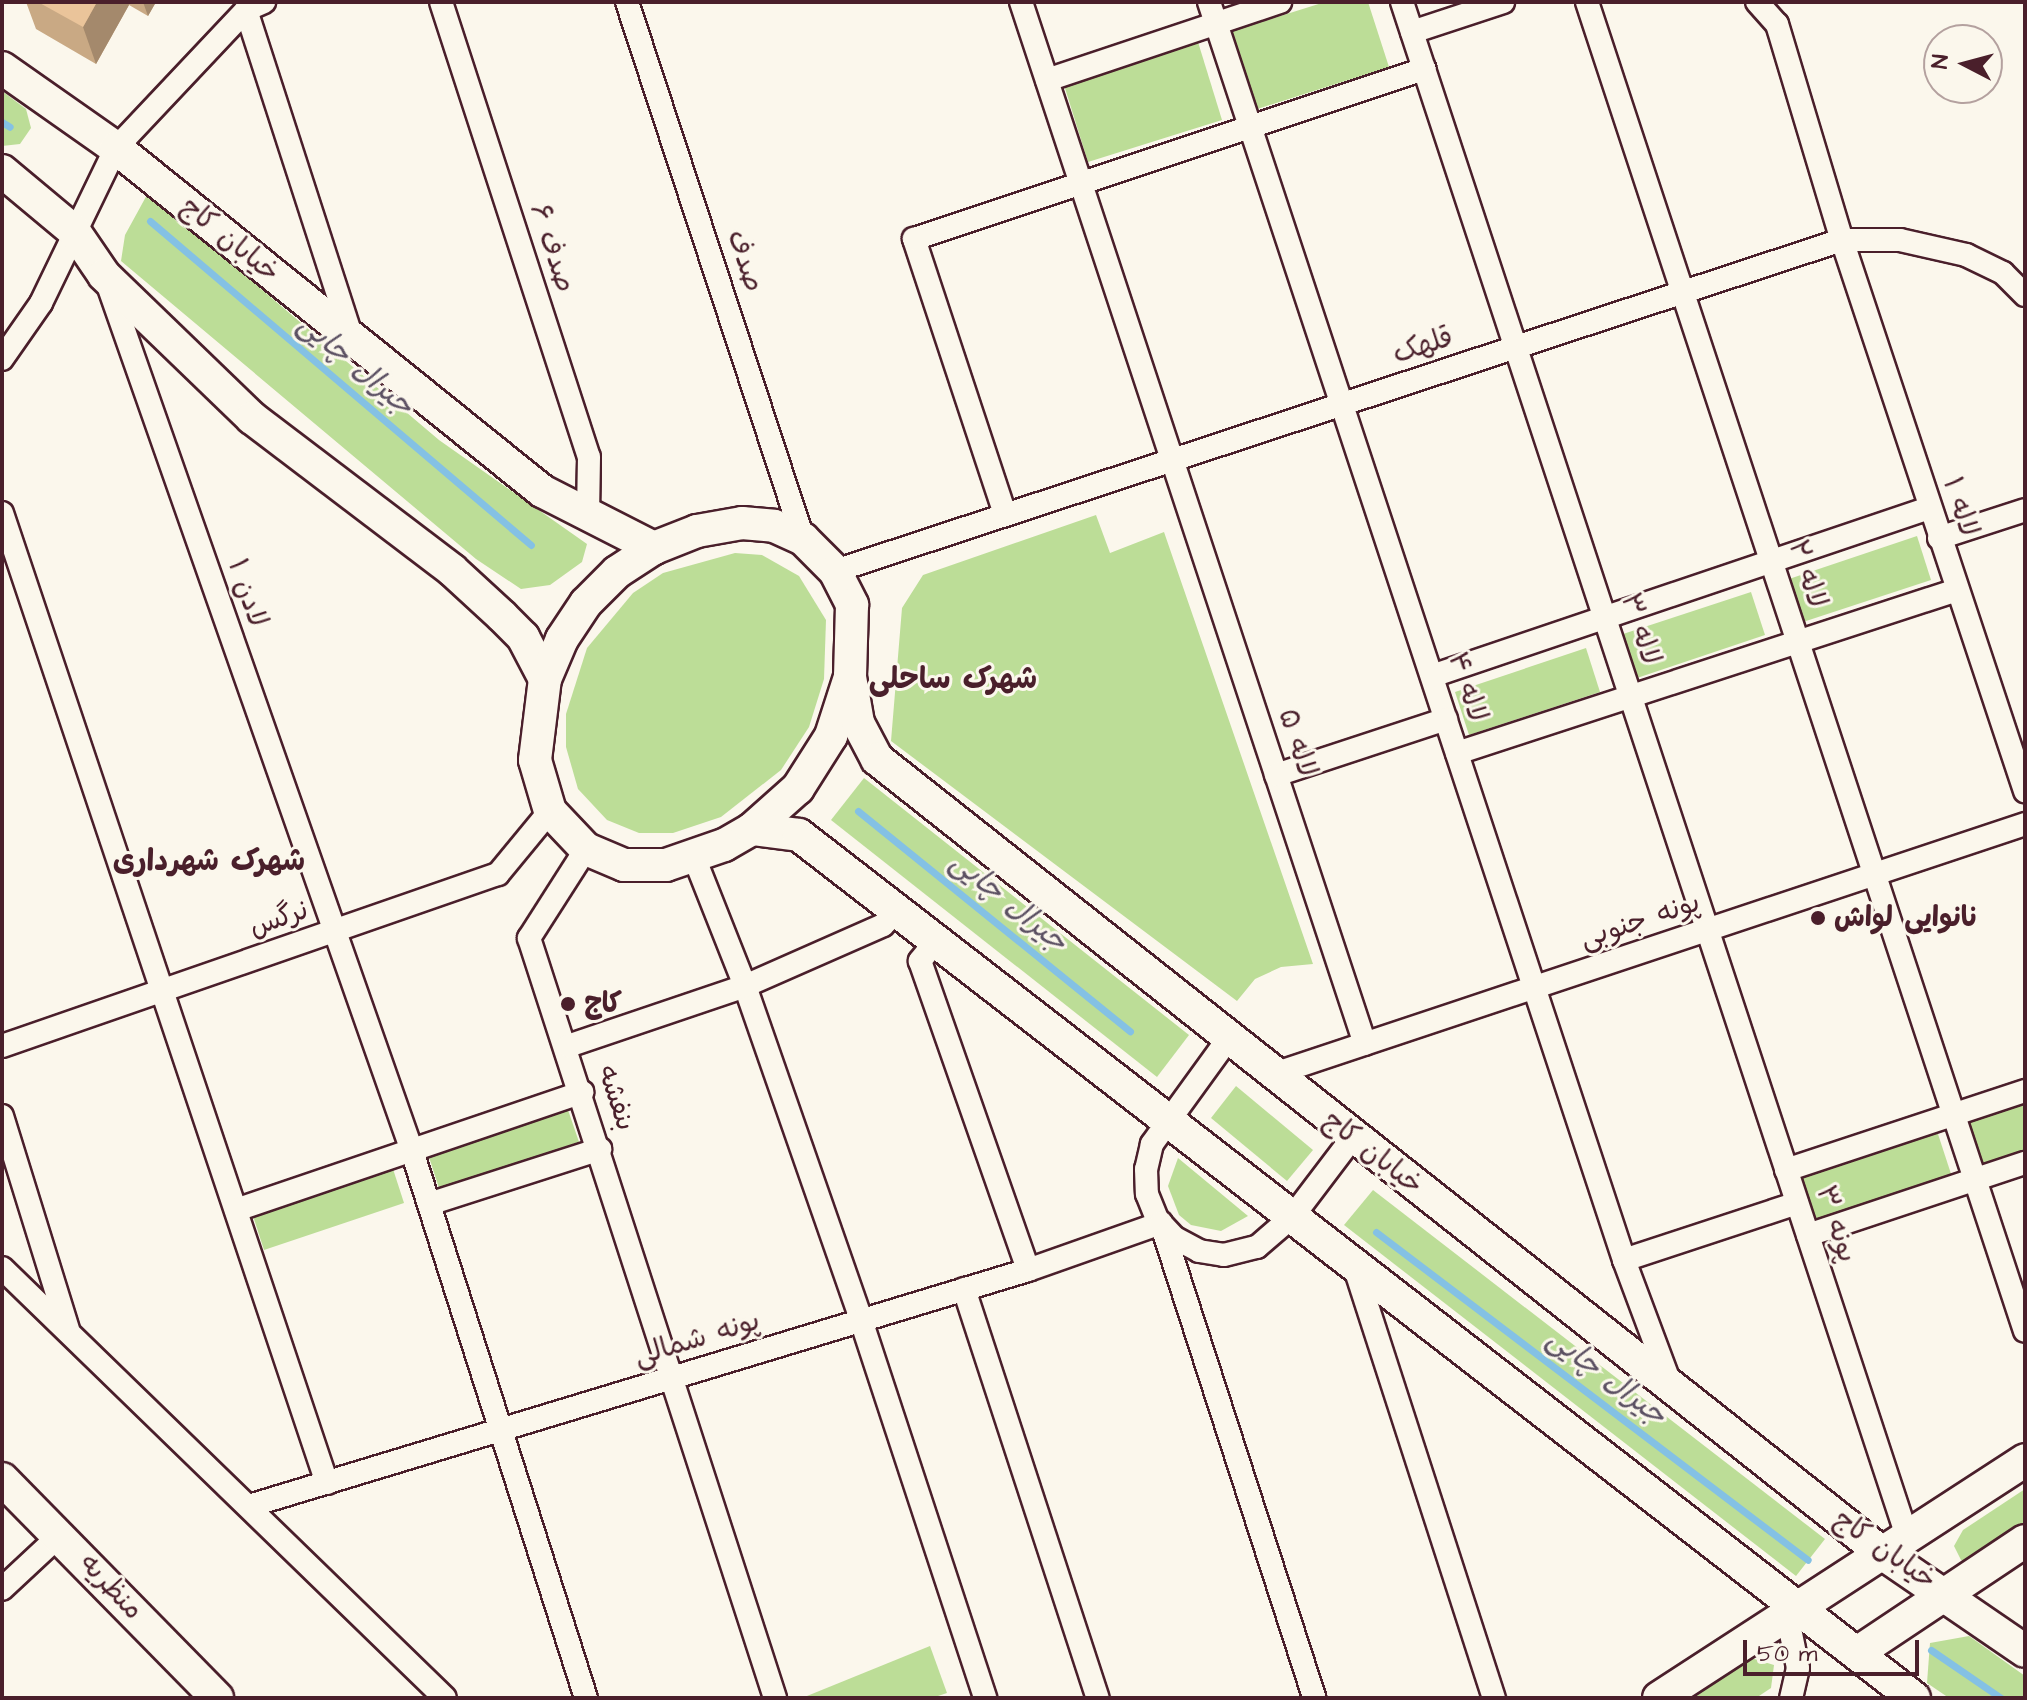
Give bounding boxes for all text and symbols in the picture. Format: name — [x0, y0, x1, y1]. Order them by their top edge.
north arrow — [1923, 24, 2003, 104]
text: N — [1924, 53, 1957, 70]
street label: خیابان کاج — [174, 190, 286, 290]
street label: صدف ۶ — [522, 200, 582, 296]
street label: صدف — [719, 226, 771, 296]
water label: جیرال چایی — [291, 306, 421, 424]
street label: قلهک — [1389, 321, 1457, 371]
street label: لاله ۱ — [1935, 473, 1985, 541]
street label: لاله ۲ — [1780, 536, 1834, 612]
street label: لادن ۱ — [220, 555, 274, 631]
street label: لاله ۳ — [1613, 589, 1667, 669]
street label: لاله ۴ — [1440, 648, 1494, 726]
district label: شهرک ساحلی — [869, 661, 1037, 697]
street label: لاله ۵ — [1270, 705, 1324, 781]
district label: شهرک شهرداری — [113, 843, 305, 879]
water label: جیرال چایی — [943, 844, 1075, 960]
street label: پونه جنوبی — [1576, 886, 1704, 956]
street label: نرگس — [245, 893, 313, 945]
place label: نانوایی لواش — [1834, 901, 1979, 935]
marker: نانوایی لواش — [1809, 909, 1827, 927]
place label: کاج — [584, 987, 622, 1021]
marker: کاج — [559, 995, 577, 1013]
street label: بنفشه — [590, 1061, 642, 1135]
street label: خیابان کاج — [1316, 1104, 1430, 1202]
street label: پونه ۳ — [1808, 1181, 1864, 1267]
street label: پونه شمالی — [630, 1304, 764, 1374]
water label: جیرال چایی — [1540, 1321, 1674, 1433]
street label: خیابان کاج — [1827, 1503, 1943, 1597]
street label: منظریه — [72, 1547, 150, 1627]
scale bar — [1747, 1624, 1923, 1674]
text: 50 m — [1757, 1637, 1817, 1671]

